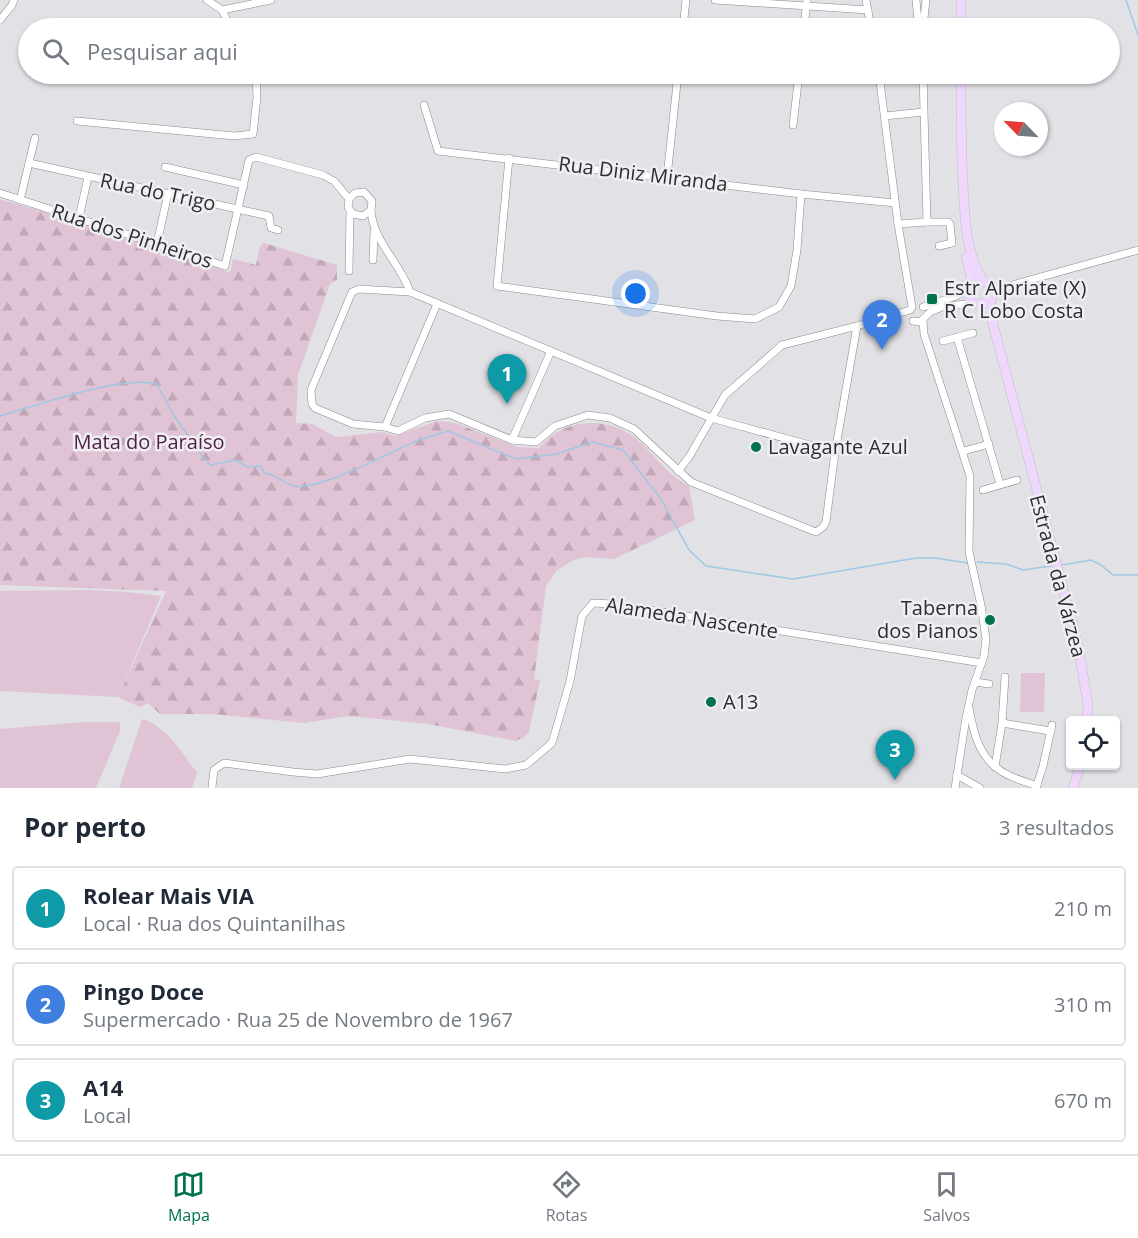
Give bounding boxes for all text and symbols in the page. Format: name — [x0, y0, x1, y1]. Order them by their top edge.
search box — [18, 18, 1120, 84]
icon: search — [39, 35, 72, 68]
text: Pesquisar aqui — [87, 36, 238, 66]
north arrow — [994, 102, 1048, 156]
street label: Rua Diniz Miranda — [557, 150, 729, 197]
street label: Rua do Trigo — [98, 166, 218, 217]
street label: Rua dos Pinheiros — [48, 197, 216, 274]
place label: Estr Alpriate (X) R C Lobo Costa — [944, 274, 1086, 324]
your location — [621, 279, 650, 308]
marker: Estr Alpriate (X) R C Lobo Costa — [925, 292, 939, 306]
pin: 2 — [862, 300, 902, 350]
pin: 1 — [488, 354, 526, 404]
park label: Mata do Paraíso — [73, 428, 225, 455]
place label: Lavagante Azul — [768, 433, 908, 460]
marker: Lavagante Azul — [749, 440, 763, 454]
street label: Estrada da Várzea — [1024, 492, 1093, 660]
street label: Alameda Nascente — [604, 591, 780, 644]
place label: Taberna dos Pianos — [877, 594, 978, 644]
marker: Taberna dos Pianos — [983, 613, 997, 627]
place label: A13 — [723, 688, 759, 715]
marker: A13 — [704, 695, 718, 709]
map controls — [1066, 716, 1120, 770]
button: locate — [1066, 716, 1120, 770]
pin: 3 — [876, 730, 914, 780]
text: Por perto — [24, 809, 146, 845]
text: 3 resultados — [999, 814, 1114, 841]
text: Rolear Mais VIA — [83, 880, 254, 910]
text: 1 — [40, 895, 51, 922]
text: 210 m — [1054, 895, 1112, 922]
text: Local · Rua dos Quintanilhas — [83, 910, 345, 937]
text: Pingo Doce — [83, 976, 204, 1006]
text: 2 — [40, 991, 51, 1018]
text: 310 m — [1054, 991, 1112, 1018]
text: Supermercado · Rua 25 de Novembro de 1967 — [83, 1006, 513, 1033]
text: A14 — [83, 1072, 123, 1102]
text: 3 — [40, 1087, 51, 1114]
text: 670 m — [1054, 1087, 1112, 1114]
text: Local — [83, 1102, 131, 1129]
tab: Mapa — [168, 1168, 210, 1226]
tab: Rotas — [546, 1168, 587, 1226]
tab: Salvos — [923, 1168, 970, 1226]

